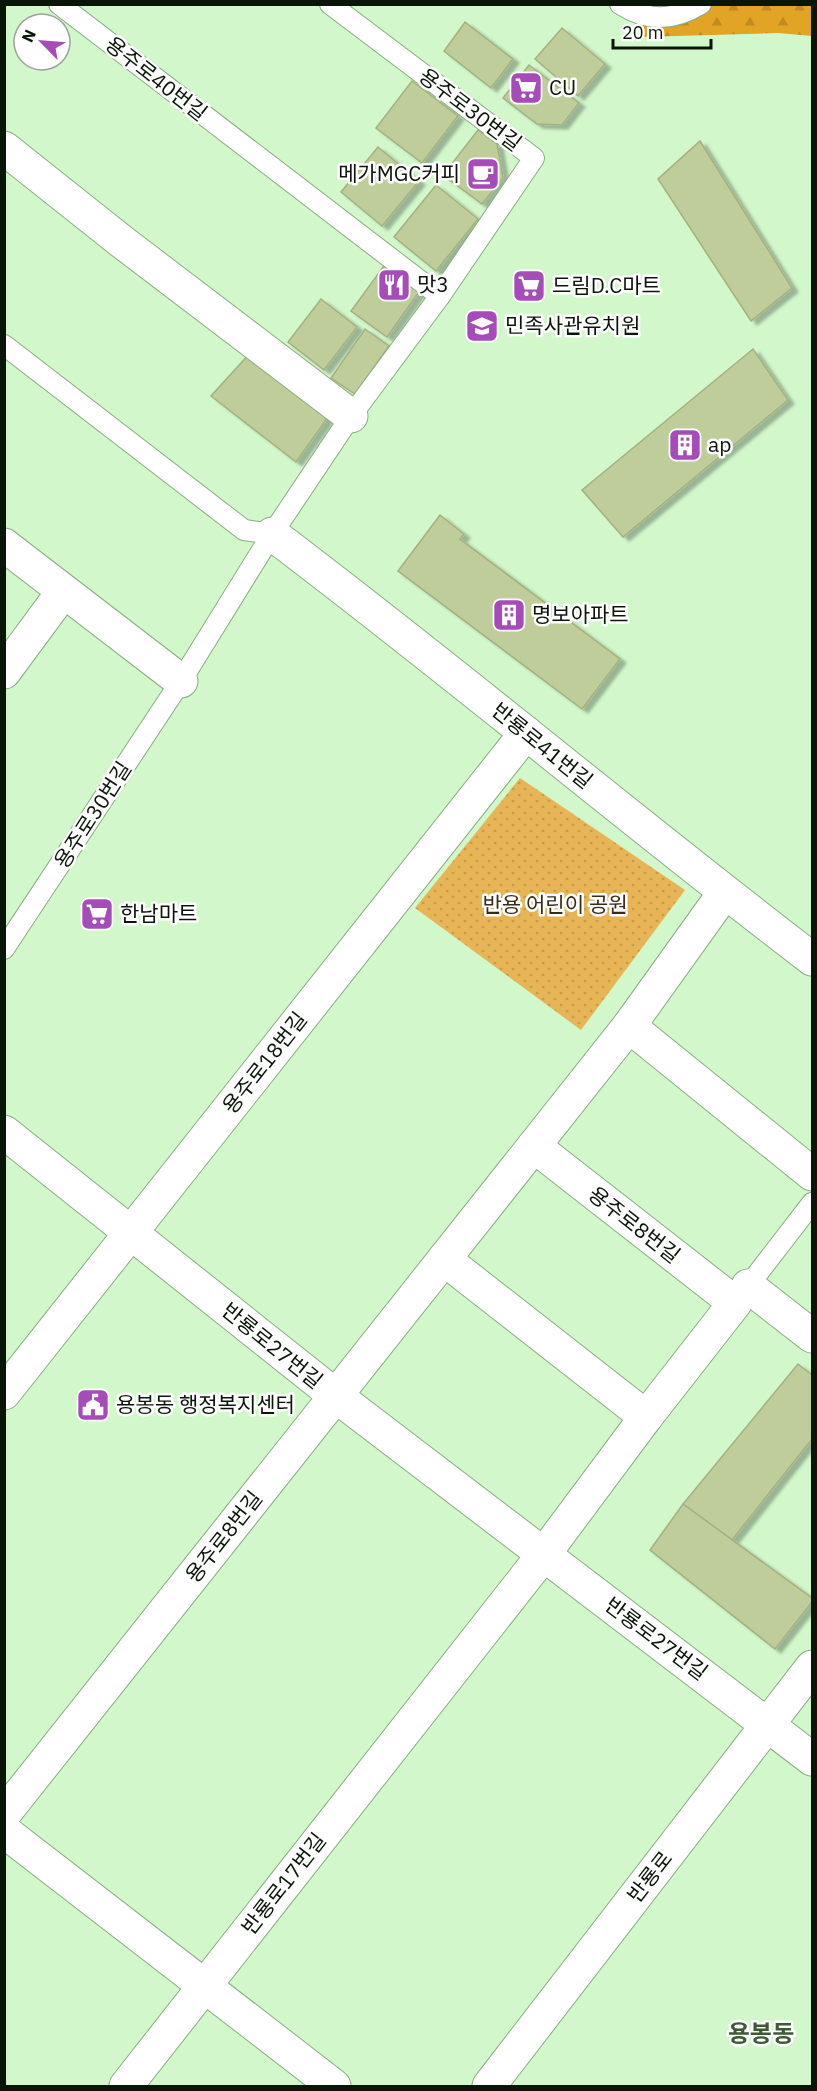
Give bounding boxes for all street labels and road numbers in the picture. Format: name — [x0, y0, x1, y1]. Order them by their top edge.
street label: 용주로40번길 — [100, 30, 213, 127]
street label: 용주로30번길 — [414, 61, 528, 157]
street label: 반룡로41번길 — [486, 696, 599, 794]
street label: 용주로30번길 — [47, 756, 137, 873]
street label: 용주로18번길 — [216, 1006, 313, 1119]
street label: 용주로8번길 — [583, 1180, 686, 1269]
street label: 반룡로27번길 — [216, 1296, 329, 1394]
street label: 용주로8번길 — [179, 1485, 268, 1588]
street label: 반룡로27번길 — [600, 1590, 714, 1686]
street label: 반룡로17번길 — [235, 1827, 332, 1940]
street label: 반룡로 — [620, 1845, 678, 1908]

